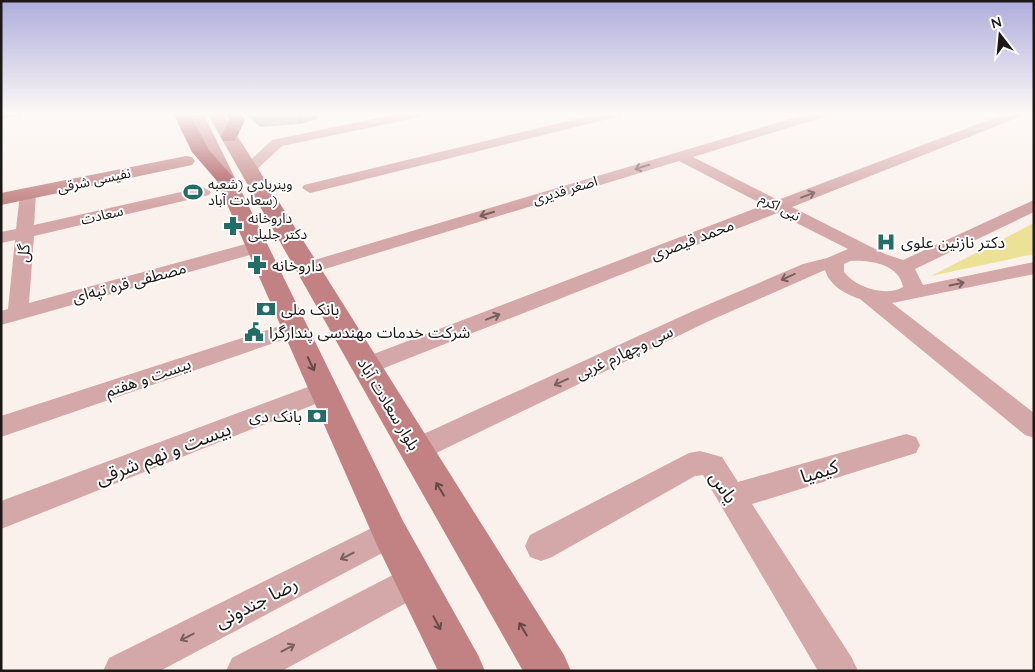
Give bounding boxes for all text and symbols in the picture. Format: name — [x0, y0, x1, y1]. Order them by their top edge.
north arrow — [975, 10, 1025, 60]
text: N — [989, 12, 1004, 33]
street label: نفیسی شرقی — [56, 163, 133, 197]
one-way arrow — [635, 163, 651, 173]
street label: اصغر قدیری — [530, 172, 600, 208]
place label: وینربادی (شعبه سعادت آباد) — [208, 175, 292, 209]
sports icon: وینربادی (شعبه سعادت آباد) — [182, 181, 204, 203]
street label: نبی اکرم — [756, 189, 804, 227]
one-way arrow — [800, 189, 815, 199]
street label: سعادت — [79, 201, 125, 229]
place label: داروخانه دکتر جلیلی — [248, 209, 308, 243]
one-way arrow — [479, 210, 495, 220]
street label: محمد قیصری — [648, 214, 736, 264]
pharmacy icon: داروخانه دکتر جلیلی — [222, 215, 244, 237]
hospital icon: دکتر نازنین علوی — [875, 231, 897, 253]
place label: دکتر نازنین علوی — [901, 232, 1005, 252]
street label: گل — [12, 243, 34, 263]
pharmacy icon: داروخانه — [246, 254, 268, 276]
place label: داروخانه — [272, 255, 323, 275]
street label: مصطفی قره تپه‌ای — [70, 257, 188, 308]
one-way arrow — [781, 273, 796, 283]
one-way arrow — [948, 279, 964, 288]
bank icon: بانک ملی — [255, 298, 277, 320]
place label: بانک ملی — [281, 299, 339, 319]
one-way arrow — [485, 311, 500, 321]
public building icon: شرکت خدمات مهندسى پندارگرا — [243, 321, 265, 343]
street label: سی وچهارم غربی — [572, 321, 677, 386]
place label: شرکت خدمات مهندسى پندارگرا — [269, 322, 470, 343]
street label: بیست و هفتم — [103, 353, 194, 404]
street label: بلوار سعادت آباد — [354, 354, 424, 454]
one-way arrow — [307, 356, 317, 371]
one-way arrow — [554, 377, 569, 387]
bank icon: بانک دی — [306, 405, 328, 427]
place label: بانک دی — [249, 406, 302, 426]
street label: بیست و نهم شرقی — [92, 416, 235, 493]
street label: کیمیا — [797, 454, 842, 488]
street label: یاس — [704, 466, 744, 508]
one-way arrow — [434, 483, 444, 497]
one-way arrow — [340, 552, 355, 561]
street label: رضا جندونی — [211, 571, 301, 633]
one-way arrow — [432, 616, 442, 631]
one-way arrow — [517, 622, 527, 636]
one-way arrow — [180, 633, 195, 642]
one-way arrow — [280, 643, 295, 652]

